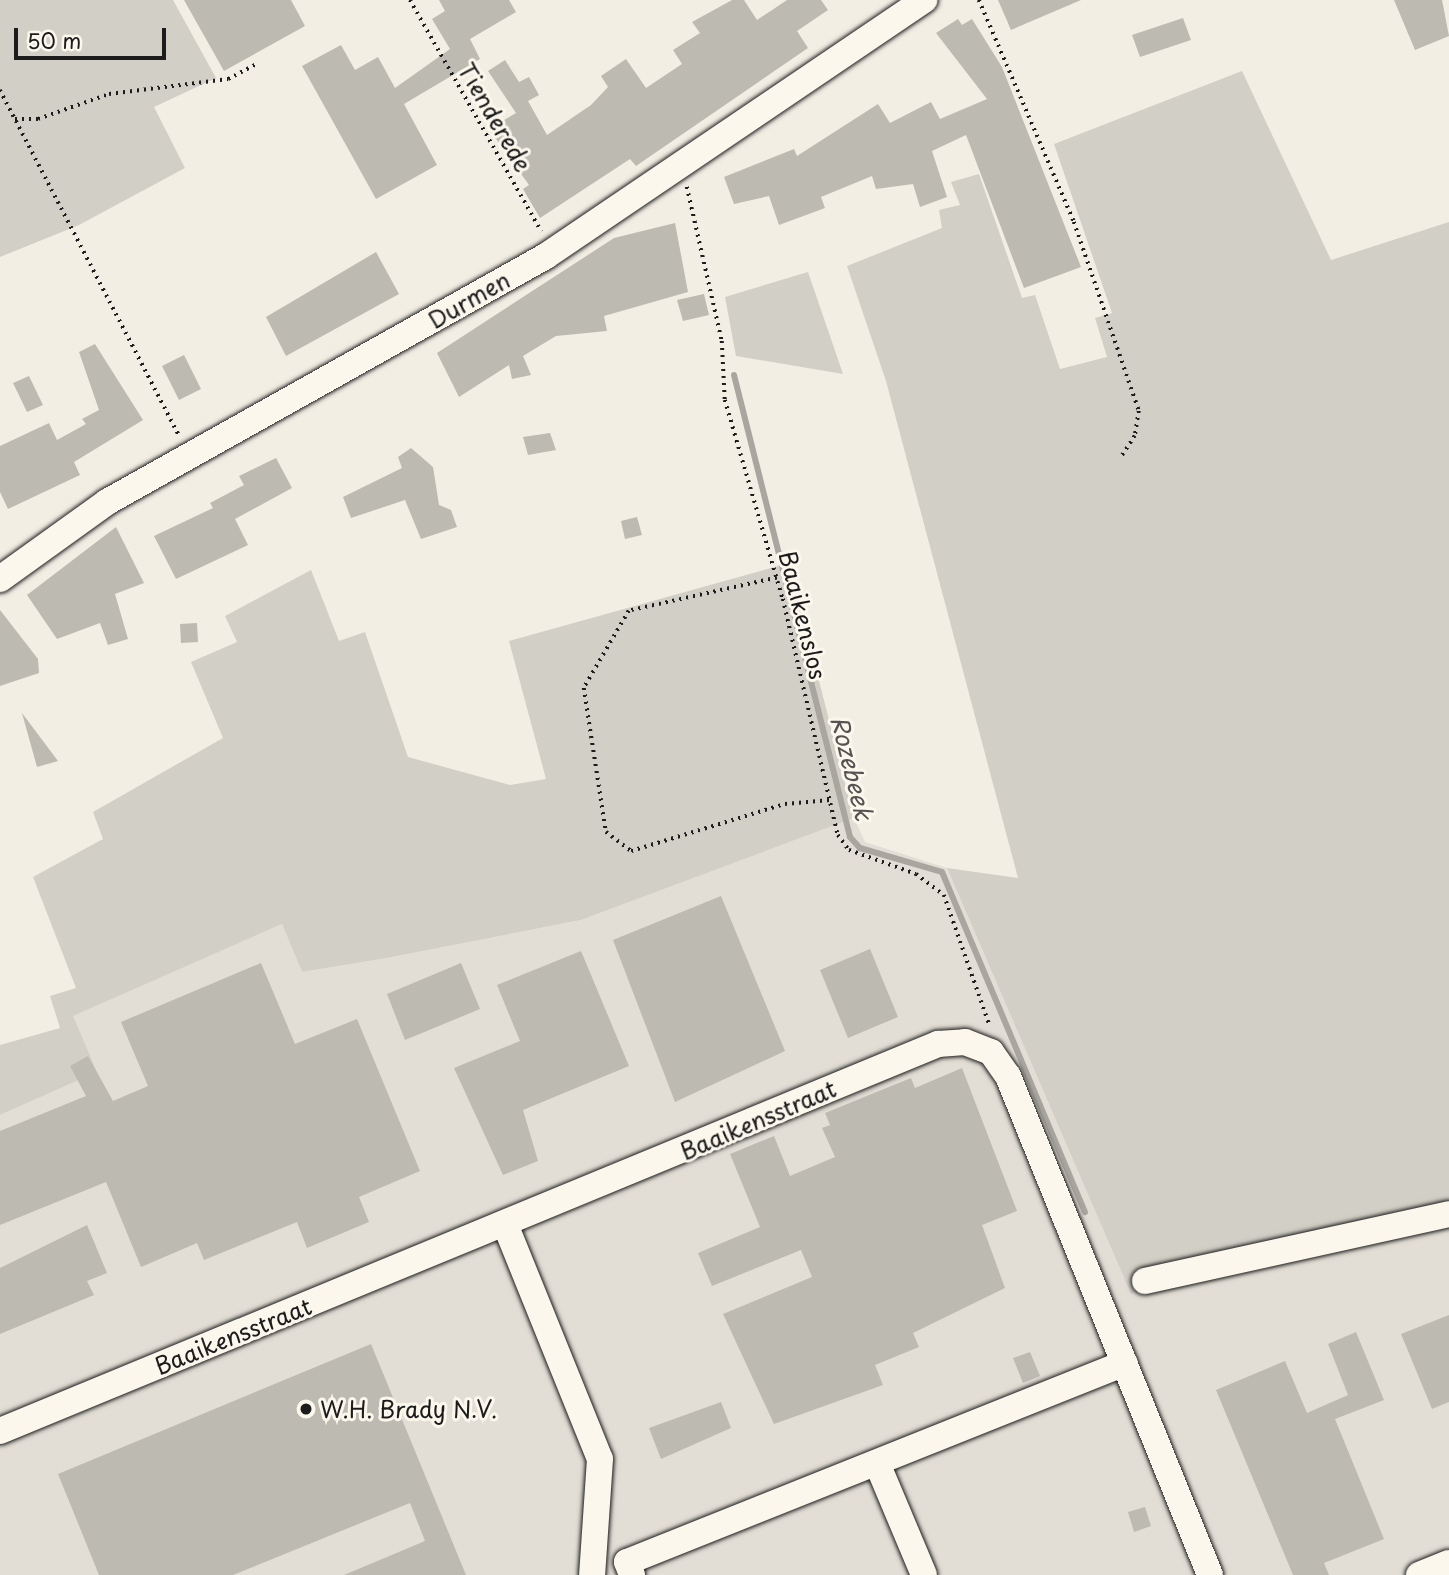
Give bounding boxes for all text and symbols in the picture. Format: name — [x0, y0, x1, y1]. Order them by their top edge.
scale bar — [18, 14, 170, 58]
text: 50 m — [27, 24, 81, 56]
street label: Tienderede — [453, 58, 537, 176]
street label: Durmen — [423, 266, 515, 334]
street label: Baaikenslos — [774, 548, 832, 682]
water label: Rozebeek — [825, 713, 879, 823]
street label: Baaikensstraat — [676, 1075, 840, 1165]
street label: Baaikensstraat — [150, 1292, 316, 1380]
place label: W.H. Brady N.V. — [320, 1395, 498, 1423]
marker: W.H. Brady N.V. — [298, 1401, 314, 1417]

